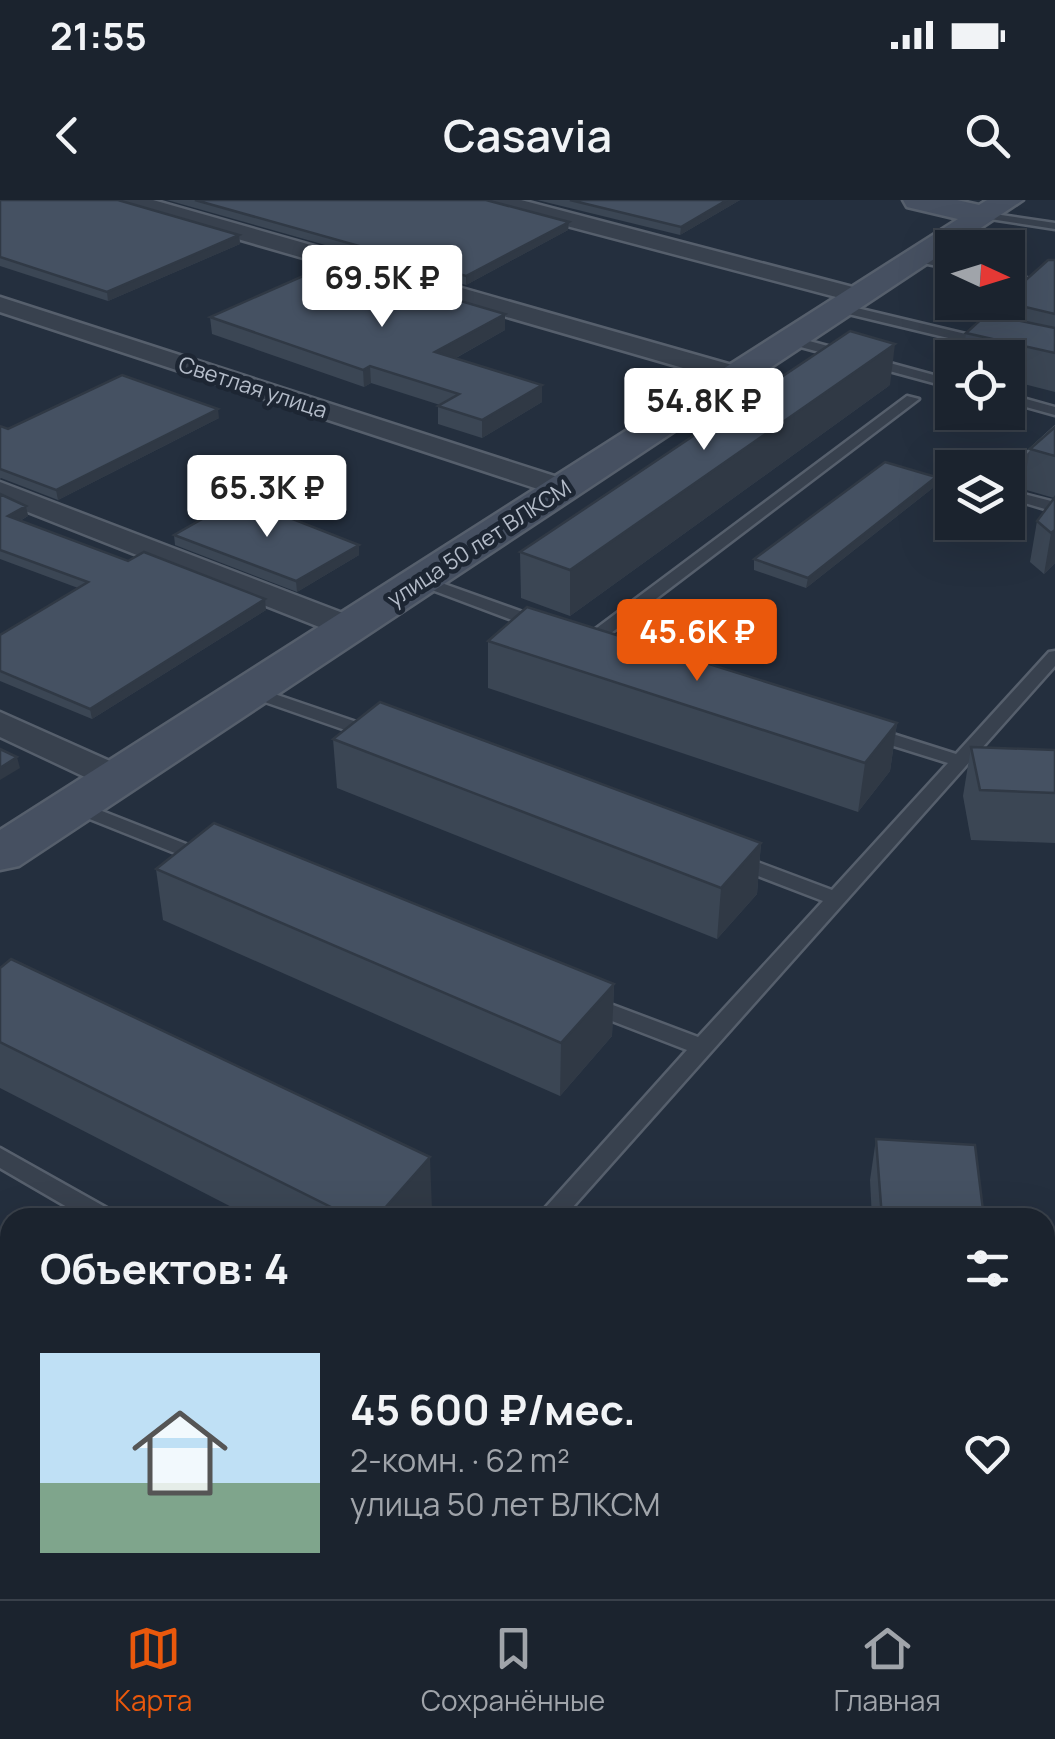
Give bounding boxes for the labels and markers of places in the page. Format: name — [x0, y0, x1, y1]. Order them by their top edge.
pin: 69.5K ₽ — [290, 245, 474, 330]
pin: 54.8K ₽ — [612, 368, 796, 453]
pin: 65.3K ₽ — [175, 455, 359, 540]
pin: 45.6K ₽ — [605, 599, 789, 684]

